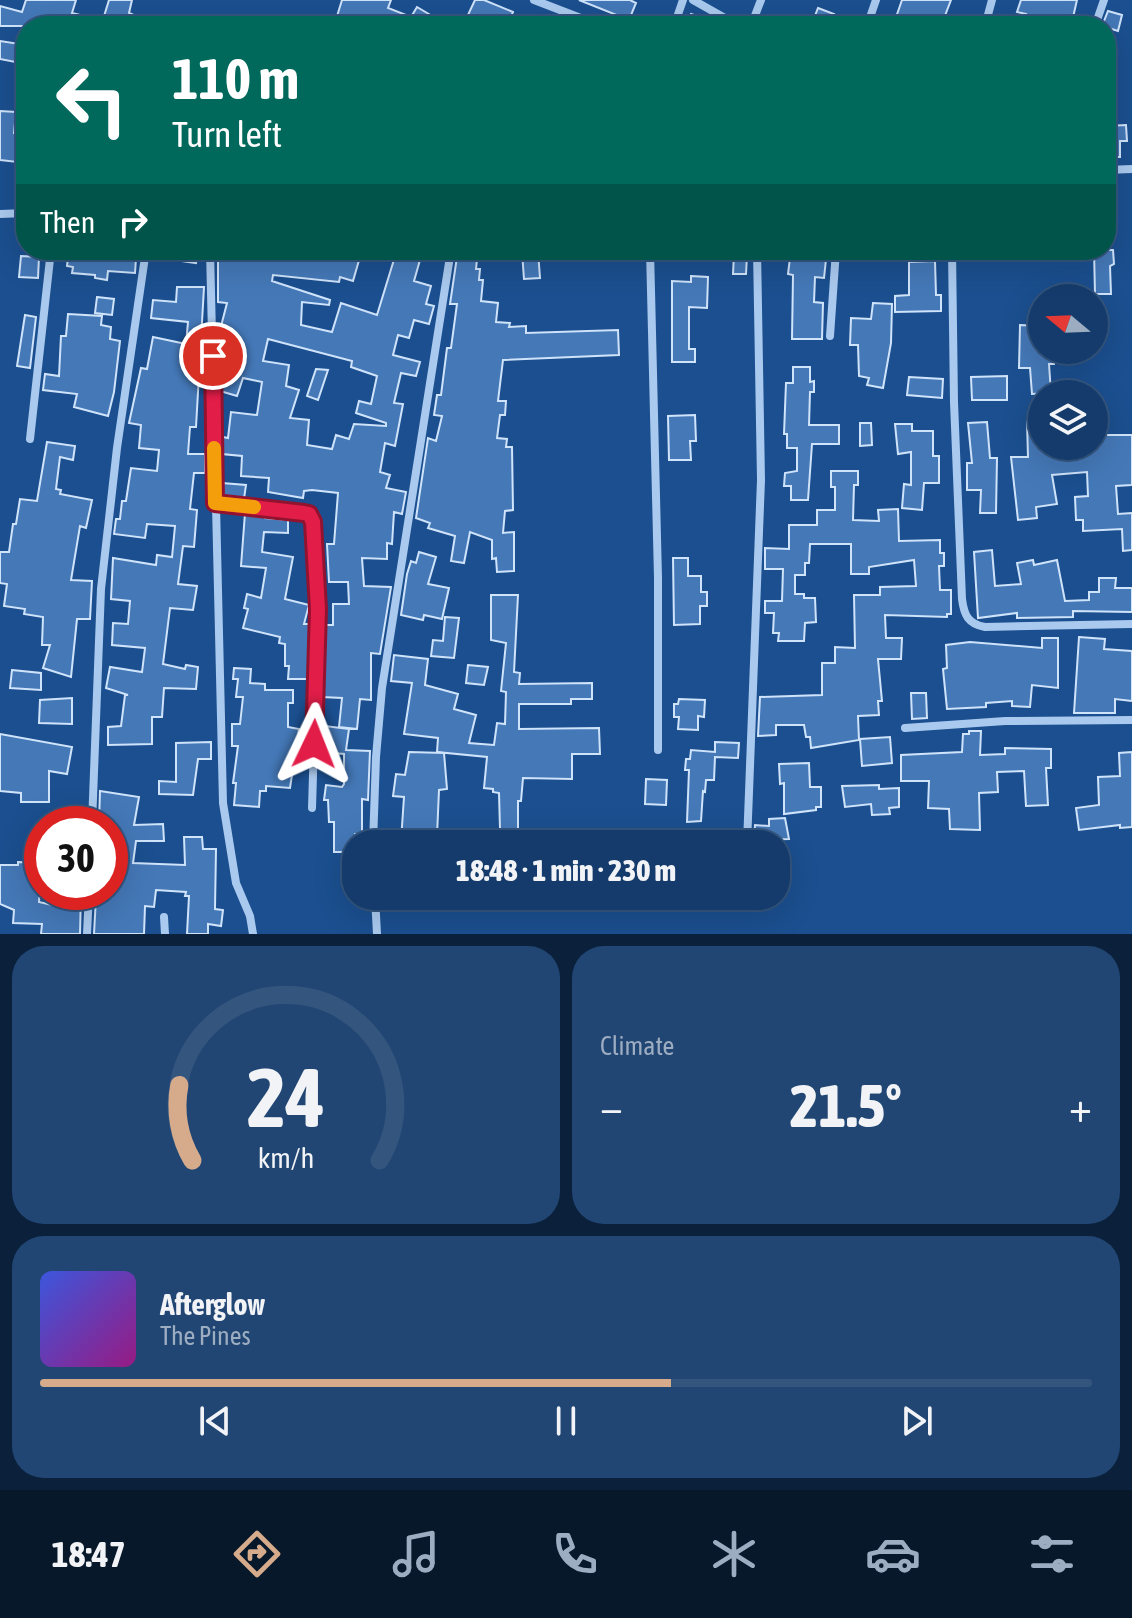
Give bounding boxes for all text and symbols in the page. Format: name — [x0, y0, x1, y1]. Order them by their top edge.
text: 110 m — [172, 47, 299, 111]
icon: left — [40, 48, 144, 152]
text: Turn left — [172, 113, 282, 155]
icon: right — [111, 200, 155, 244]
text: Then — [40, 205, 95, 239]
north arrow — [1028, 284, 1108, 364]
map controls — [1028, 284, 1108, 460]
pin — [179, 322, 247, 390]
icon: arrive — [191, 334, 235, 378]
button: layers — [1028, 380, 1108, 460]
position arrow — [272, 702, 356, 786]
speed limit sign: 30 — [24, 806, 128, 910]
text: 18:48 · 1 min · 230 m — [456, 853, 676, 887]
text: Climate — [600, 1031, 674, 1061]
text: 24 — [247, 1049, 325, 1145]
text: 21.5° — [790, 1071, 902, 1140]
text: − — [600, 1081, 623, 1131]
text: + — [1069, 1081, 1092, 1131]
text: km/h — [258, 1141, 314, 1174]
text: Afterglow — [160, 1287, 265, 1321]
text: The Pines — [160, 1321, 251, 1351]
icon: previous — [193, 1399, 237, 1443]
icon: pause — [544, 1399, 588, 1443]
icon: next — [895, 1399, 939, 1443]
icon: directions — [229, 1526, 285, 1582]
icon: music — [388, 1526, 444, 1582]
icon: phone — [547, 1526, 603, 1582]
icon: climate — [706, 1526, 762, 1582]
icon: car — [865, 1526, 921, 1582]
icon: filters — [1024, 1526, 1080, 1582]
text: 18:47 — [52, 1533, 126, 1575]

